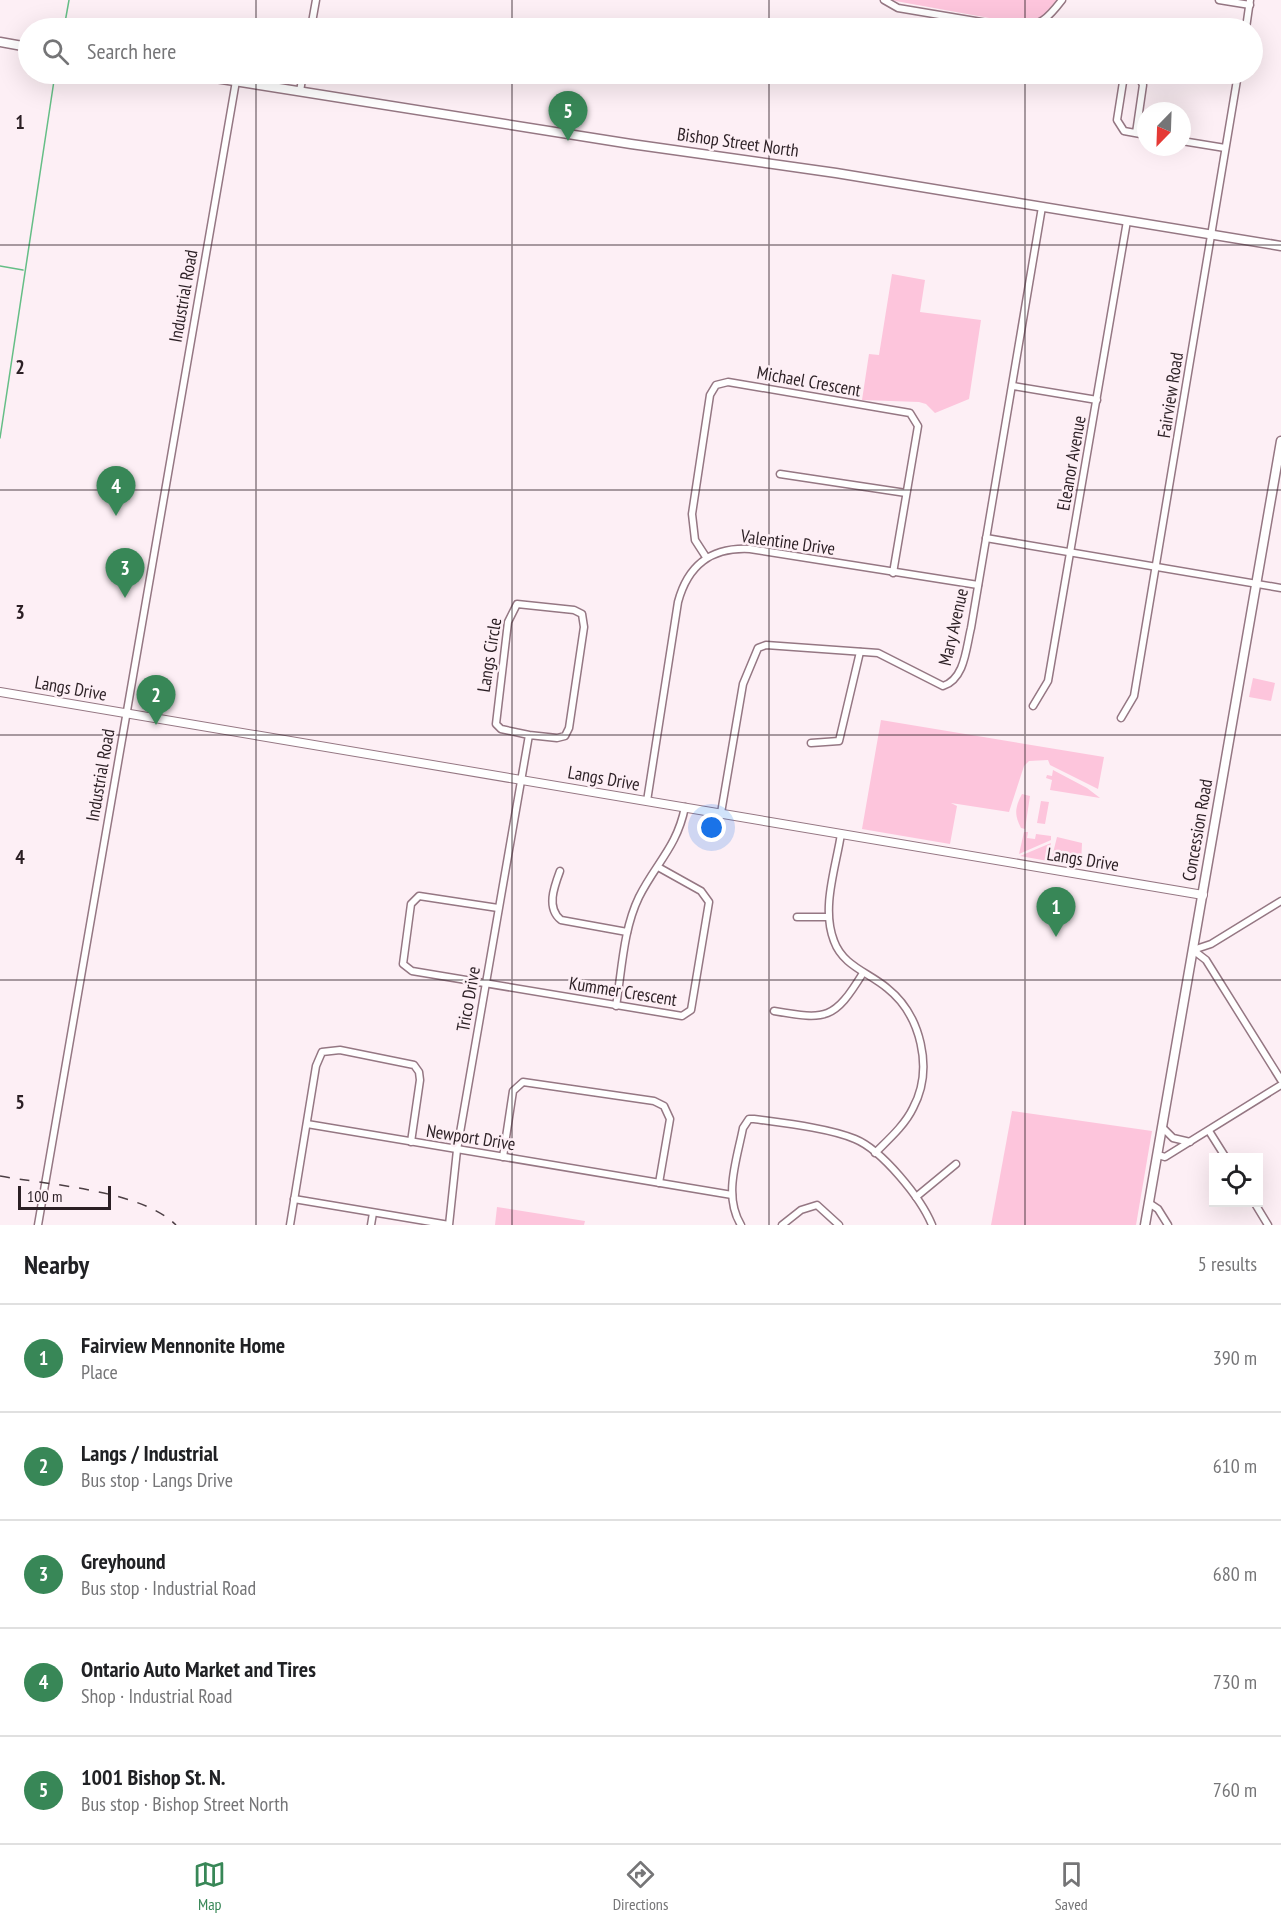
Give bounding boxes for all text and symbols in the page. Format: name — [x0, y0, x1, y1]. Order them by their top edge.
search box — [18, 18, 1263, 84]
icon: search — [39, 35, 72, 68]
text: Search here — [87, 37, 176, 65]
pin: 5 — [548, 92, 588, 141]
north arrow — [1137, 102, 1191, 156]
text: 1 — [15, 109, 25, 135]
street label: Bishop Street North — [676, 122, 800, 162]
street label: Industrial Road — [164, 248, 202, 344]
street label: Fairview Road — [1152, 350, 1188, 440]
text: 2 — [15, 354, 25, 380]
street label: Michael Crescent — [755, 361, 863, 401]
street label: Eleanor Avenue — [1051, 414, 1091, 512]
pin: 4 — [96, 466, 136, 516]
street label: Valentine Drive — [738, 524, 837, 560]
pin: 3 — [106, 548, 144, 598]
street label: Mary Avenue — [933, 586, 973, 668]
text: 3 — [15, 599, 25, 625]
street label: Langs Circle — [472, 616, 506, 694]
street label: Langs Drive — [33, 670, 109, 706]
pin: 2 — [136, 676, 176, 725]
street label: Industrial Road — [81, 727, 119, 823]
street label: Langs Drive — [566, 760, 642, 796]
street label: Concession Road — [1177, 777, 1217, 883]
your location — [697, 813, 726, 842]
street label: Langs Drive — [1045, 842, 1121, 876]
text: 4 — [15, 844, 25, 870]
pin: 1 — [1036, 888, 1076, 937]
street label: Trico Drive — [451, 965, 485, 1033]
street label: Kummer Crescent — [567, 971, 679, 1011]
text: 5 — [15, 1089, 25, 1115]
street label: Newport Drive — [425, 1119, 517, 1155]
map controls — [1209, 1153, 1263, 1207]
button: locate — [1209, 1153, 1263, 1207]
scale bar — [18, 1183, 111, 1210]
text: 100 m — [27, 1186, 62, 1206]
text: Nearby — [24, 1248, 89, 1281]
text: 5 results — [1198, 1251, 1257, 1277]
text: Fairview Mennonite Home — [81, 1331, 285, 1359]
text: 1 — [39, 1345, 48, 1371]
text: 390 m — [1213, 1345, 1257, 1371]
text: Place — [81, 1359, 118, 1385]
text: Langs / Industrial — [81, 1439, 218, 1467]
text: 2 — [39, 1453, 48, 1479]
text: 610 m — [1213, 1453, 1257, 1479]
text: Bus stop · Langs Drive — [81, 1467, 233, 1493]
text: Greyhound — [81, 1547, 166, 1575]
text: 3 — [39, 1561, 48, 1587]
text: 680 m — [1213, 1561, 1257, 1587]
text: Bus stop · Industrial Road — [81, 1575, 256, 1601]
text: Ontario Auto Market and Tires — [81, 1655, 316, 1683]
text: 4 — [39, 1669, 48, 1695]
text: 730 m — [1213, 1669, 1257, 1695]
text: Shop · Industrial Road — [81, 1683, 232, 1709]
text: 1001 Bishop St. N. — [81, 1763, 225, 1791]
text: 5 — [39, 1777, 48, 1803]
text: 760 m — [1213, 1777, 1257, 1803]
text: Bus stop · Bishop Street North — [81, 1791, 288, 1817]
tab: Map — [193, 1858, 226, 1914]
tab: Directions — [613, 1858, 668, 1914]
tab: Saved — [1055, 1858, 1088, 1914]

